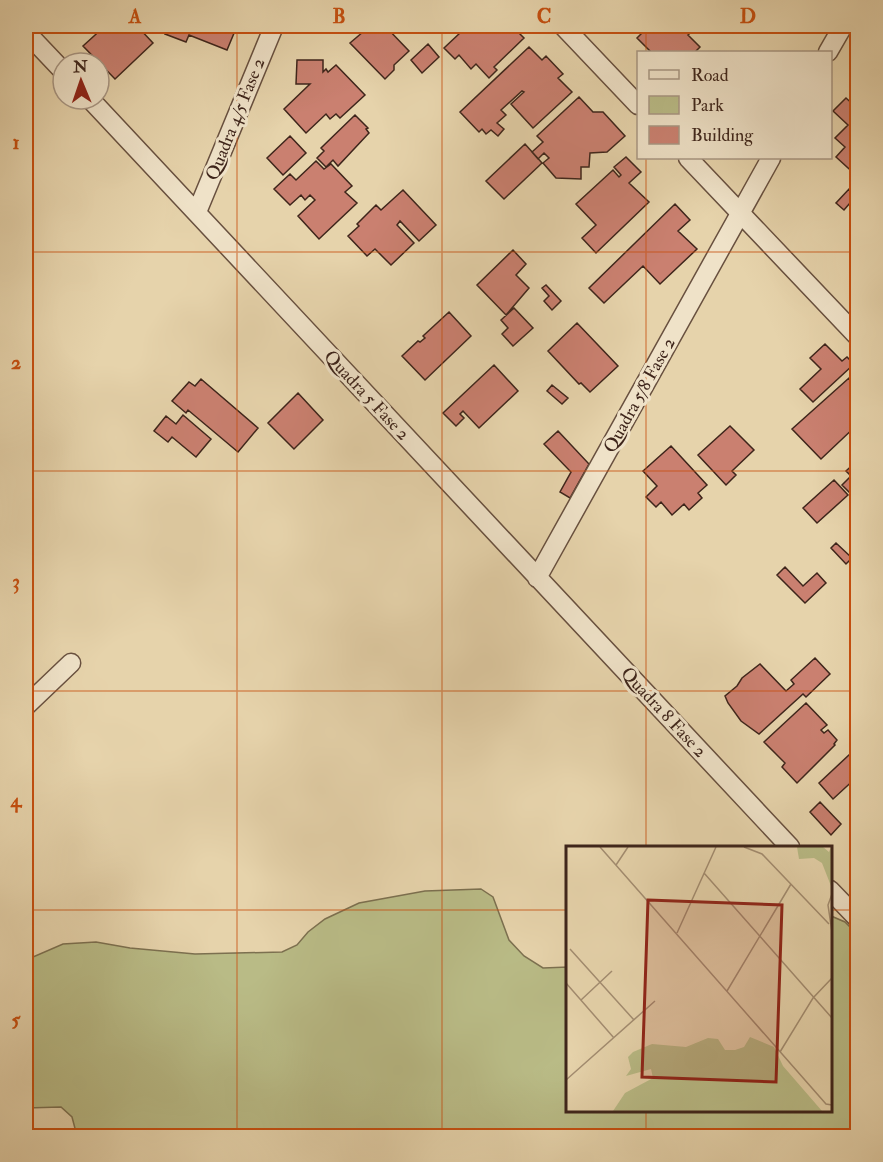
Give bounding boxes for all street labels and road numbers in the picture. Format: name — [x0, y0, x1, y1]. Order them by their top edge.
street label: Quadra 4/5 Fase 2 — [200, 55, 270, 184]
street label: Quadra 5/8 Fase 2 — [598, 334, 681, 457]
street label: Quadra 5 Fase 2 — [319, 345, 414, 445]
street label: Quadra 8 Fase 2 — [616, 662, 711, 762]

